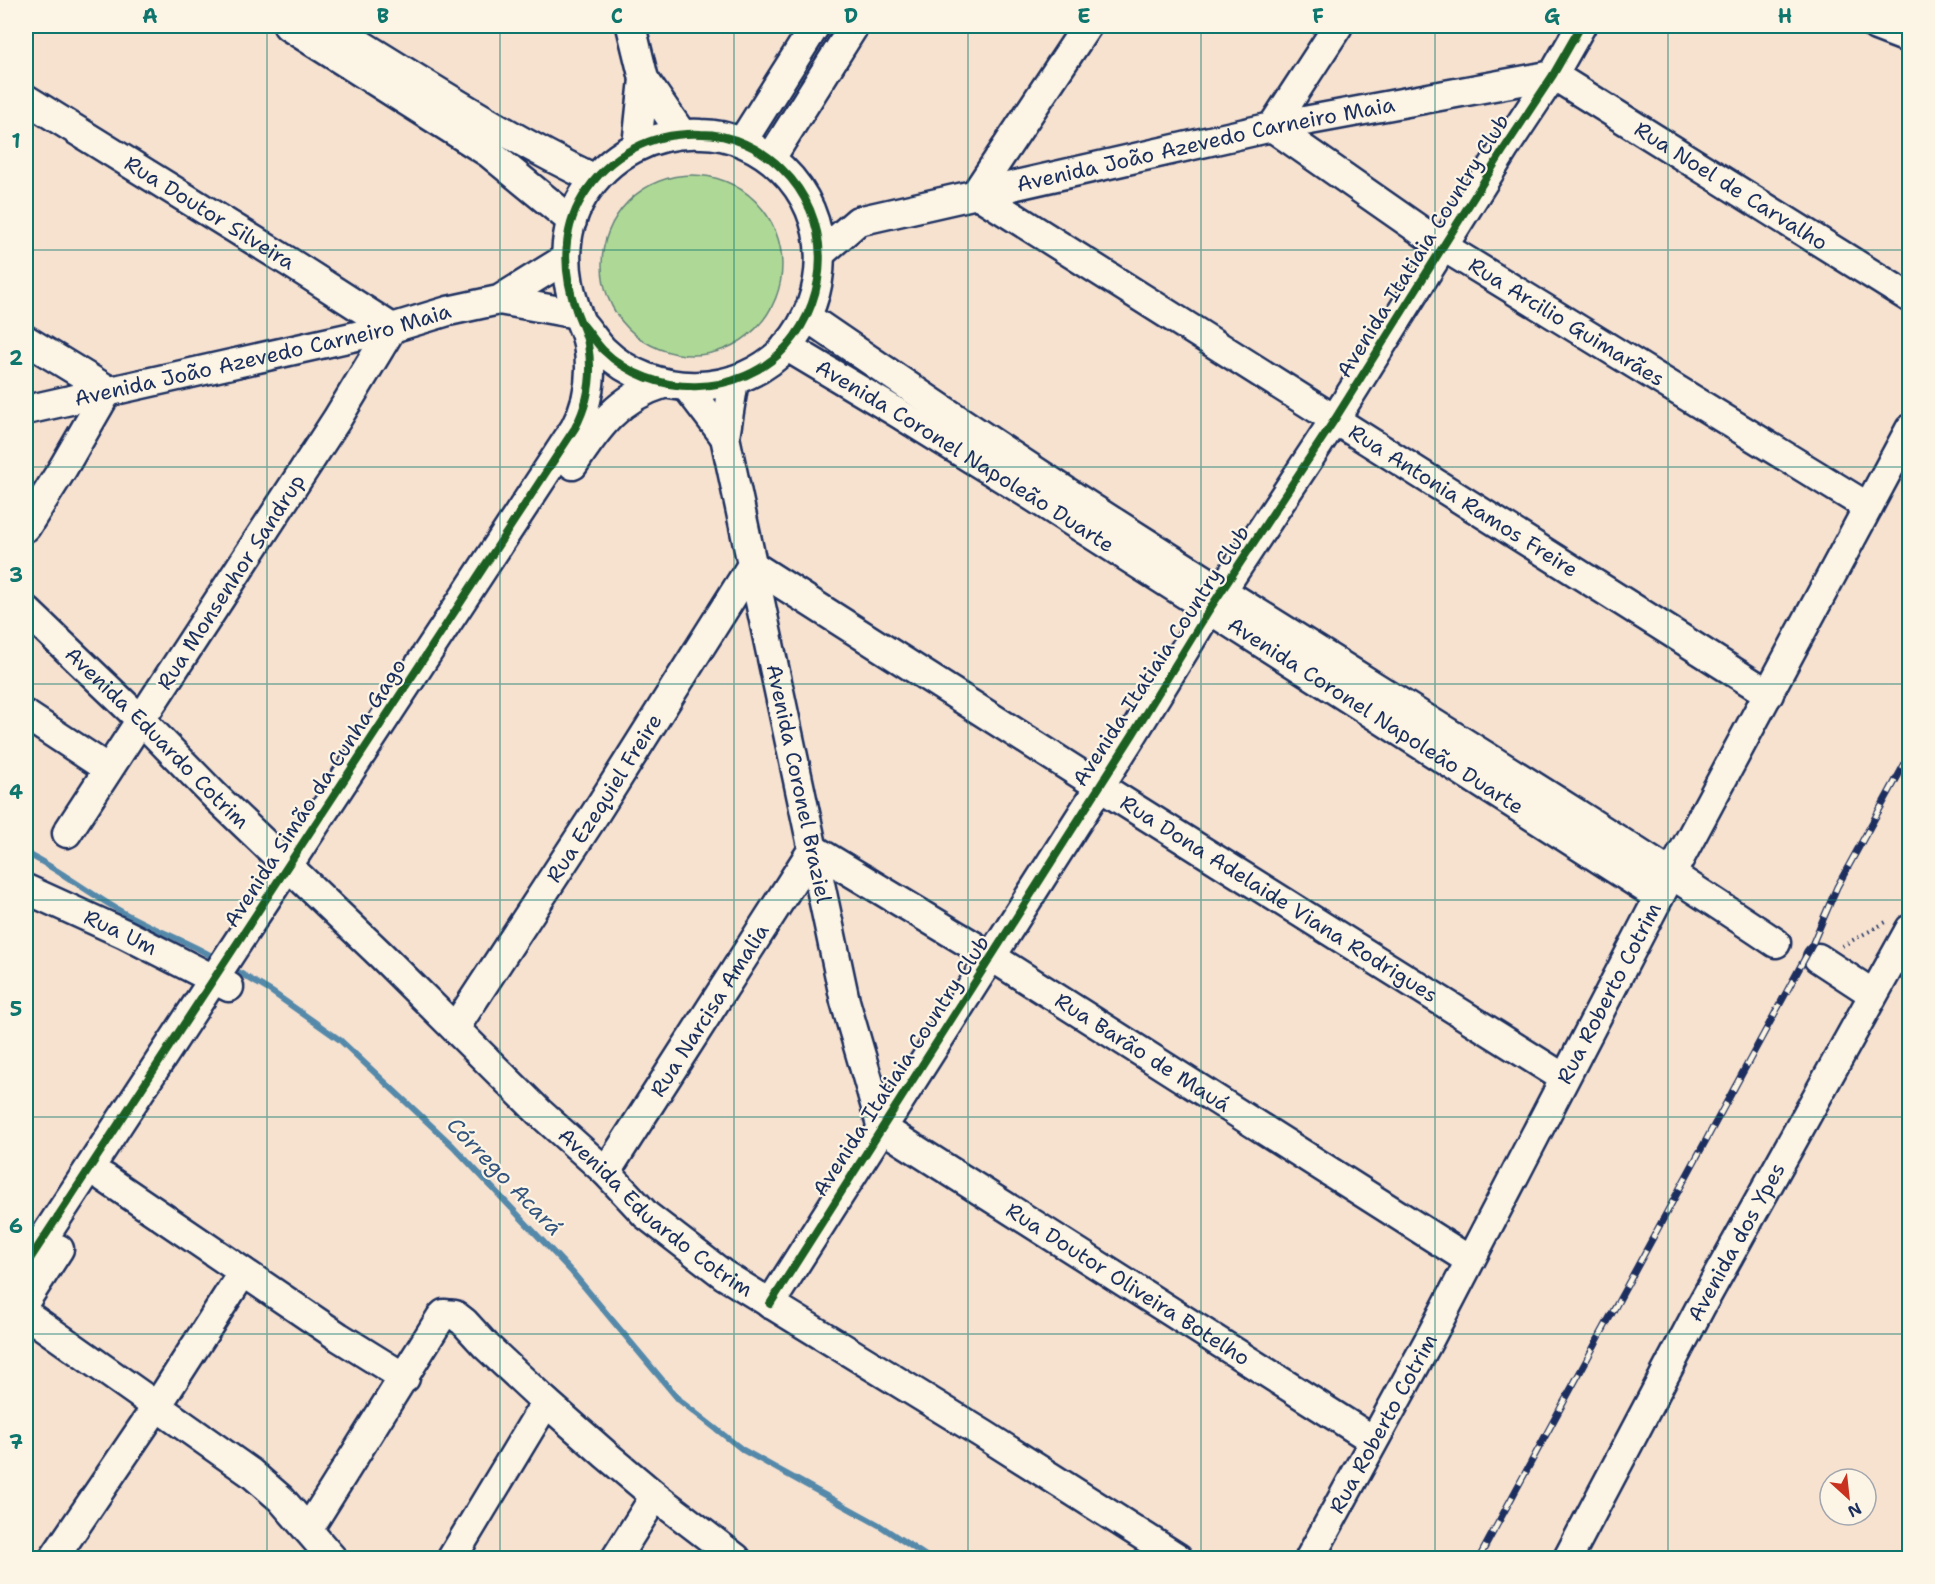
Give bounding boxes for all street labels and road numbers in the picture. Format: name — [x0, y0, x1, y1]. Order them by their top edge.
street label: Avenida João Azevedo Carneiro Maia — [1014, 91, 1397, 199]
street label: Avenida Itatiaia Country Club — [1330, 109, 1516, 383]
street label: Rua Noel de Carvalho — [1629, 115, 1833, 257]
street label: Rua Doutor Silveira — [119, 149, 300, 276]
street label: Rua Arcilio Guimarães — [1463, 251, 1670, 393]
street label: Avenida João Azevedo Carneiro Maia — [72, 297, 454, 413]
street label: Avenida Coronel Napoleão Duarte — [810, 353, 1120, 559]
street label: Rua Antonia Ramos Freire — [1343, 418, 1583, 584]
street label: Rua Monsenhor Sandrup — [151, 469, 311, 695]
street label: Avenida Itatiaia Country Club — [1066, 520, 1256, 792]
street label: Avenida Coronel Napoleão Duarte — [1222, 611, 1529, 821]
street label: Avenida Eduardo Cotrim — [59, 641, 255, 835]
street label: Avenida Simão da Cunha Gago — [217, 653, 413, 933]
street label: Avenida Coronel Braziel — [760, 662, 838, 906]
street label: Rua Ezequiel Freire — [540, 709, 669, 888]
street label: Rua Dona Adelaide Viana Rodrigues — [1115, 789, 1443, 1009]
street label: Rua Roberto Cotrim — [1550, 898, 1668, 1089]
street label: Rua Um — [79, 903, 162, 962]
street label: Rua Narcisa Amalia — [644, 918, 775, 1102]
street label: Avenida Itatiaia Country Club — [806, 930, 996, 1202]
street label: Rua Barão de Mauá — [1050, 986, 1236, 1119]
street label: Avenida Eduardo Cotrim — [552, 1122, 758, 1303]
street label: Avenida dos Ypes — [1681, 1158, 1792, 1326]
street label: Rua Doutor Oliveira Botelho — [1001, 1196, 1255, 1372]
street label: Rua Roberto Cotrim — [1323, 1329, 1444, 1519]

